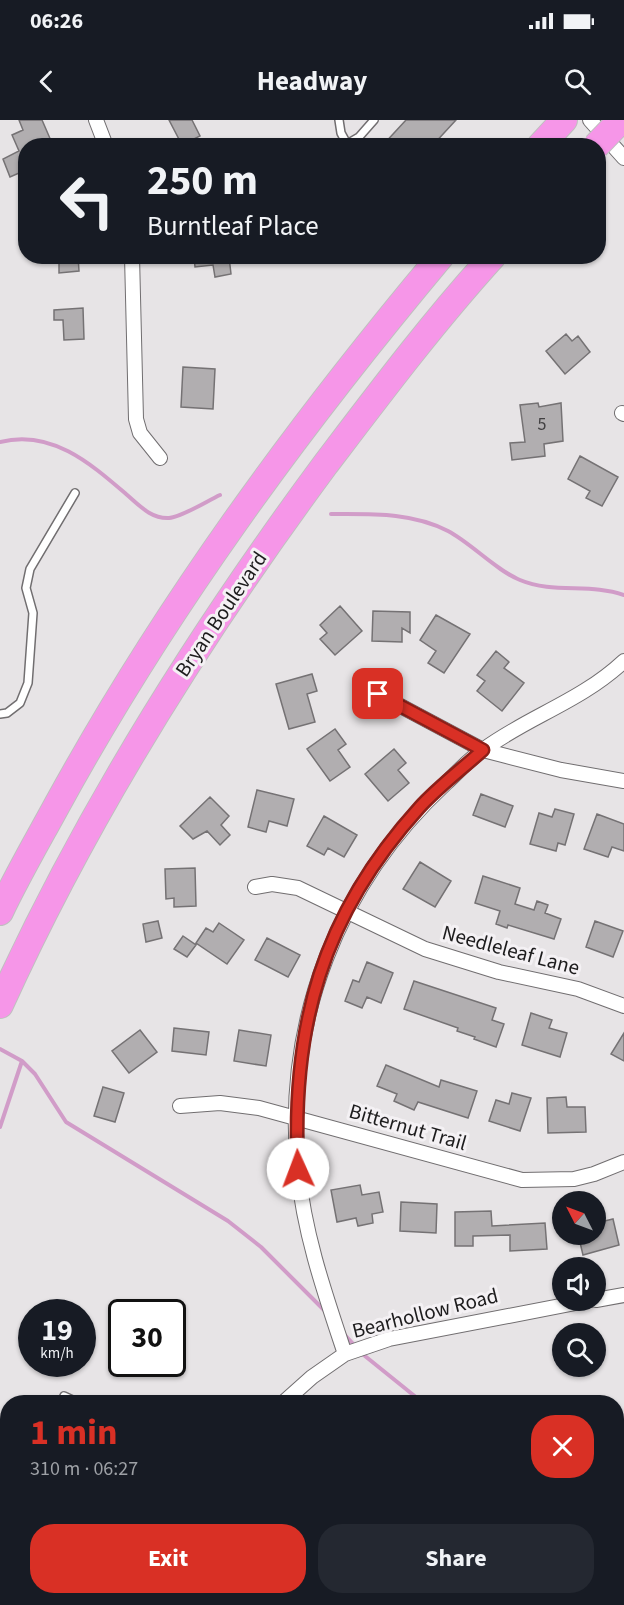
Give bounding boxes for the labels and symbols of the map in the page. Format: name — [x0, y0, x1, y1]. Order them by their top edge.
house number: 5 — [538, 412, 547, 437]
street label: Bryan Boulevard — [168, 545, 274, 683]
pin — [352, 668, 403, 719]
street label: Needleleaf Lane — [439, 917, 583, 983]
street label: Bitternut Trail — [346, 1096, 470, 1158]
position arrow — [266, 1137, 330, 1201]
north arrow — [552, 1191, 606, 1245]
street label: Bearhollow Road — [349, 1280, 501, 1346]
speed limit sign: 30 — [108, 1299, 186, 1377]

